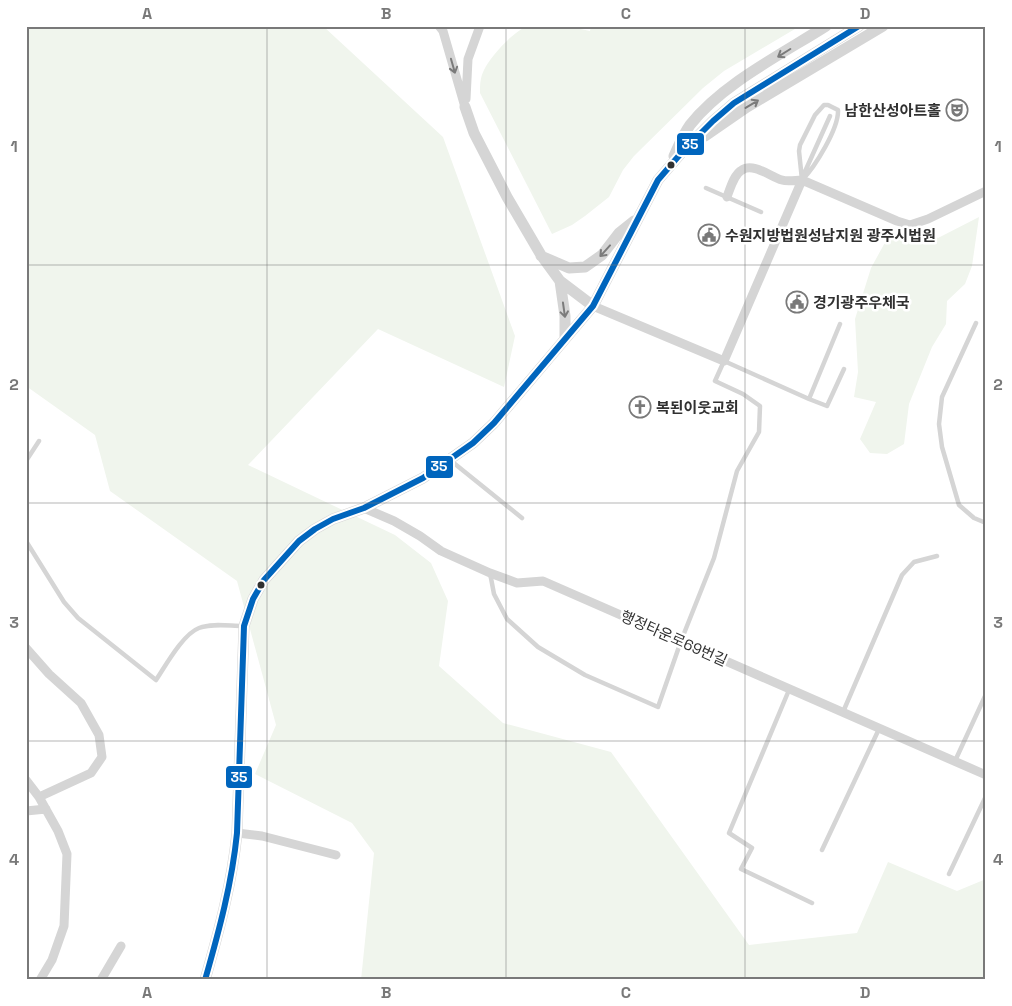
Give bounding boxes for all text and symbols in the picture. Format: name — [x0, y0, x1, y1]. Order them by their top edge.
text: A — [142, 3, 152, 24]
text: B — [381, 3, 391, 24]
text: C — [621, 3, 631, 24]
text: D — [860, 3, 870, 24]
one-way arrow — [778, 48, 792, 58]
one-way arrow — [449, 57, 459, 73]
theatre icon: 남한산성아트홀 — [945, 98, 969, 122]
one-way arrow — [745, 99, 759, 109]
place label: 남한산성아트홀 — [844, 101, 941, 120]
line badge: 35 — [676, 132, 705, 156]
text: 35 — [682, 135, 698, 153]
text: 1 — [10, 136, 18, 157]
text: 1 — [994, 136, 1002, 157]
unlabelled marker — [666, 160, 676, 170]
public building icon: 수원지방법원성남지원 광주시법원 — [697, 223, 721, 247]
place label: 수원지방법원성남지원 광주시법원 — [725, 226, 936, 245]
one-way arrow — [599, 244, 610, 257]
public building icon: 경기광주우체국 — [785, 290, 809, 314]
place label: 경기광주우체국 — [813, 293, 910, 312]
one-way arrow — [559, 302, 569, 318]
text: 2 — [9, 374, 19, 395]
text: 2 — [993, 374, 1003, 395]
church icon: 복된이웃교회 — [628, 395, 652, 419]
place label: 복된이웃교회 — [656, 398, 739, 417]
line badge: 35 — [425, 455, 454, 479]
text: 35 — [431, 457, 447, 475]
unlabelled marker — [256, 580, 266, 590]
street label: 행정타운로69번길 — [618, 606, 730, 670]
text: 3 — [9, 612, 19, 633]
text: 3 — [993, 612, 1003, 633]
line badge: 35 — [225, 765, 253, 789]
text: 35 — [231, 768, 247, 786]
text: 4 — [9, 849, 19, 870]
text: 4 — [993, 849, 1003, 870]
text: A — [142, 982, 152, 1003]
text: B — [381, 982, 391, 1003]
text: C — [621, 982, 631, 1003]
text: D — [860, 982, 870, 1003]

